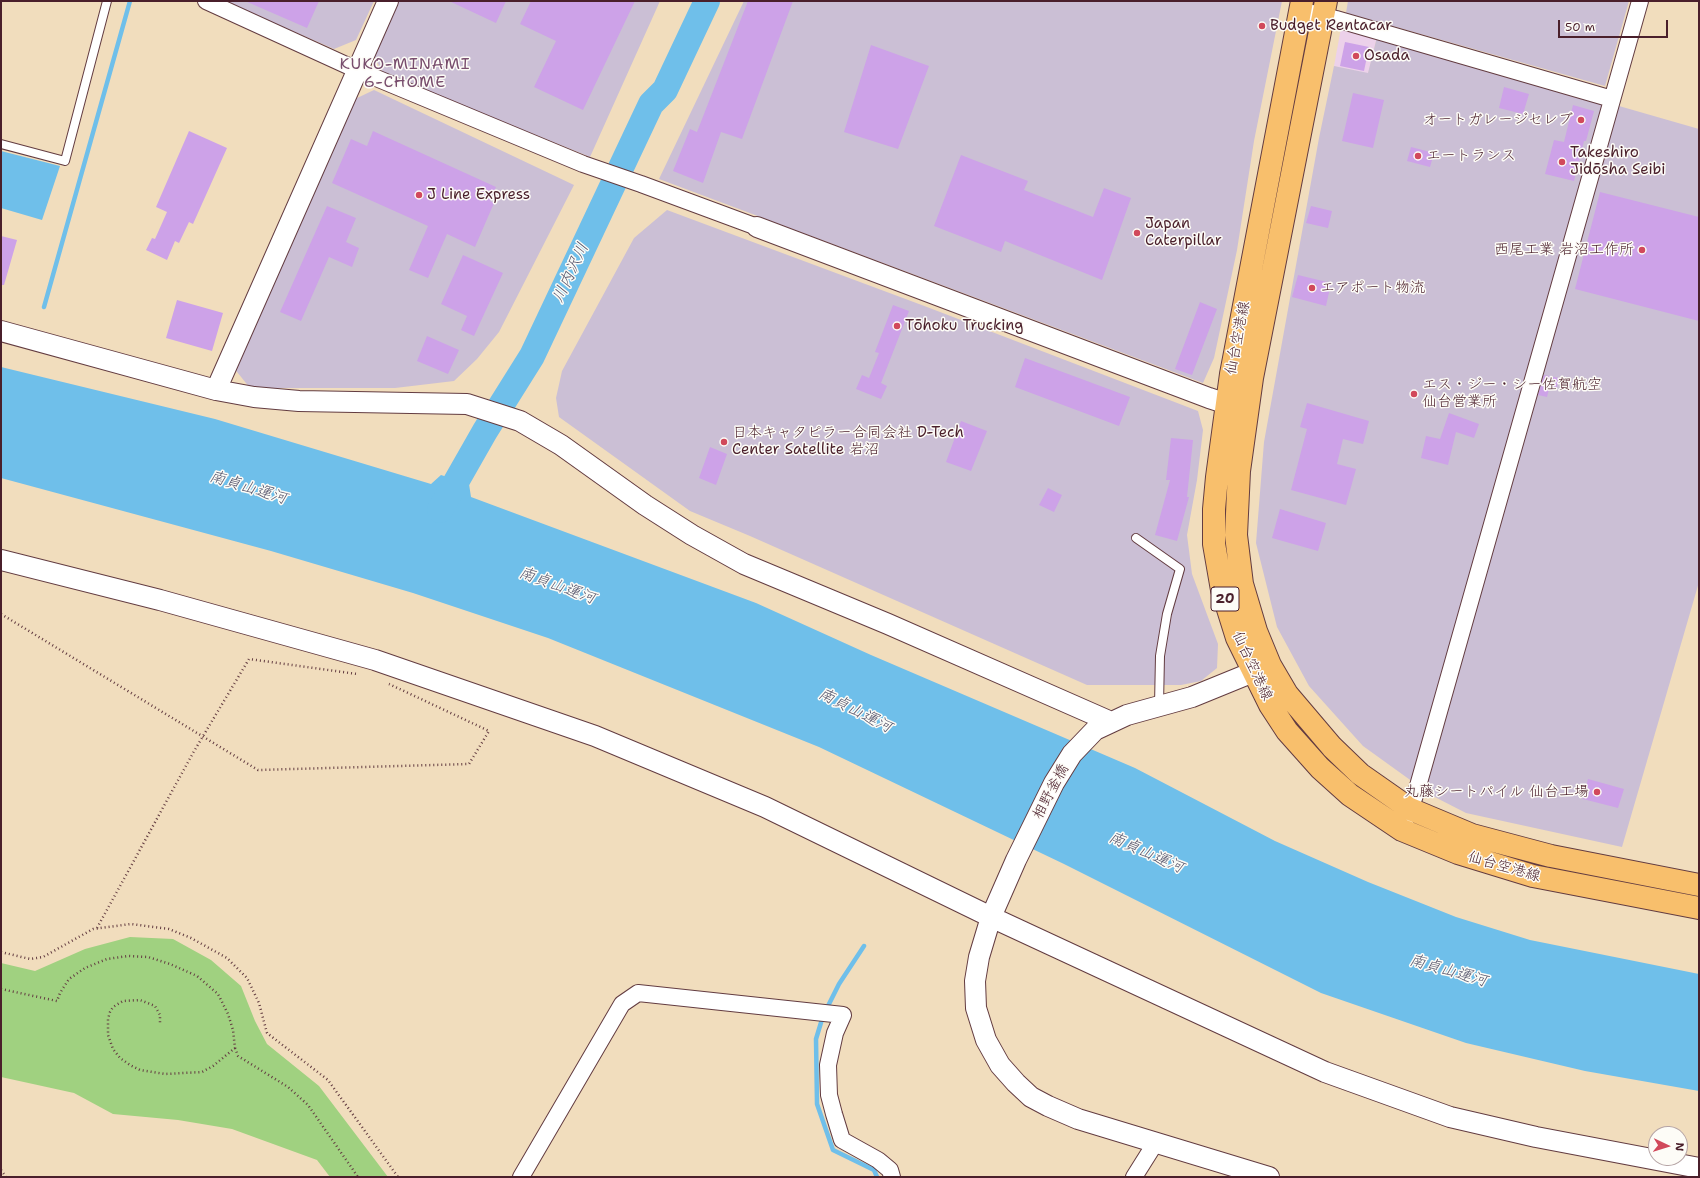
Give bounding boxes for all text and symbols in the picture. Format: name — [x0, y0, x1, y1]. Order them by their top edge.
scale bar — [1560, 12, 1670, 38]
place label: Budget Rentacar — [1270, 17, 1392, 35]
text: 50 m — [1565, 19, 1595, 35]
marker: Budget Rentacar — [1257, 21, 1267, 31]
place label: Osada — [1364, 47, 1410, 65]
marker: Osada — [1351, 51, 1361, 61]
district label: KUKO-MINAMI 6-CHOME — [339, 55, 471, 93]
place label: オートガレージセレブ — [1422, 111, 1573, 129]
marker: オートガレージセレブ — [1576, 115, 1586, 125]
place label: Takeshiro Jidōsha Seibi — [1570, 144, 1666, 179]
place label: エートランス — [1426, 147, 1516, 165]
marker: エートランス — [1413, 151, 1423, 161]
marker: Takeshiro Jidōsha Seibi — [1557, 157, 1567, 167]
place label: J Line Express — [427, 186, 530, 204]
marker: J Line Express — [414, 190, 424, 200]
place label: Japan Caterpillar — [1145, 215, 1222, 250]
marker: Japan Caterpillar — [1132, 228, 1142, 238]
water label: 川内沢川 — [549, 240, 593, 306]
place label: 西尾工業 岩沼工作所 — [1494, 241, 1634, 259]
marker: 西尾工業 岩沼工作所 — [1637, 245, 1647, 255]
place label: エアポート物流 — [1320, 279, 1425, 297]
marker: エアポート物流 — [1307, 283, 1317, 293]
street label: 仙台空港線 — [1222, 299, 1254, 377]
place label: Tōhoku Trucking — [905, 317, 1023, 335]
marker: Tōhoku Trucking — [892, 321, 902, 331]
place label: エス・ジー・シー佐賀航空 仙台営業所 — [1422, 376, 1602, 411]
marker: エス・ジー・シー佐賀航空 仙台営業所 — [1409, 389, 1419, 399]
place label: 日本キャタピラー合同会社 D-Tech Center Satellite 岩沼 — [732, 424, 964, 459]
marker: 日本キャタピラー合同会社 D-Tech Center Satellite 岩沼 — [719, 437, 729, 447]
water label: 南貞山運河 — [207, 467, 289, 509]
water label: 南貞山運河 — [516, 563, 598, 609]
road number: 20 — [1211, 587, 1239, 611]
street label: 仙台空港線 — [1228, 628, 1276, 704]
water label: 南貞山運河 — [815, 684, 895, 738]
street label: 相野釜橋 — [1029, 761, 1073, 823]
place label: 丸藤シートパイル 仙台工場 — [1404, 783, 1589, 801]
marker: 丸藤シートパイル 仙台工場 — [1592, 787, 1602, 797]
water label: 南貞山運河 — [1106, 828, 1186, 878]
street label: 仙台空港線 — [1465, 848, 1543, 886]
water label: 南貞山運河 — [1407, 951, 1489, 991]
north arrow — [1648, 1126, 1688, 1166]
text: N — [1672, 1142, 1687, 1152]

